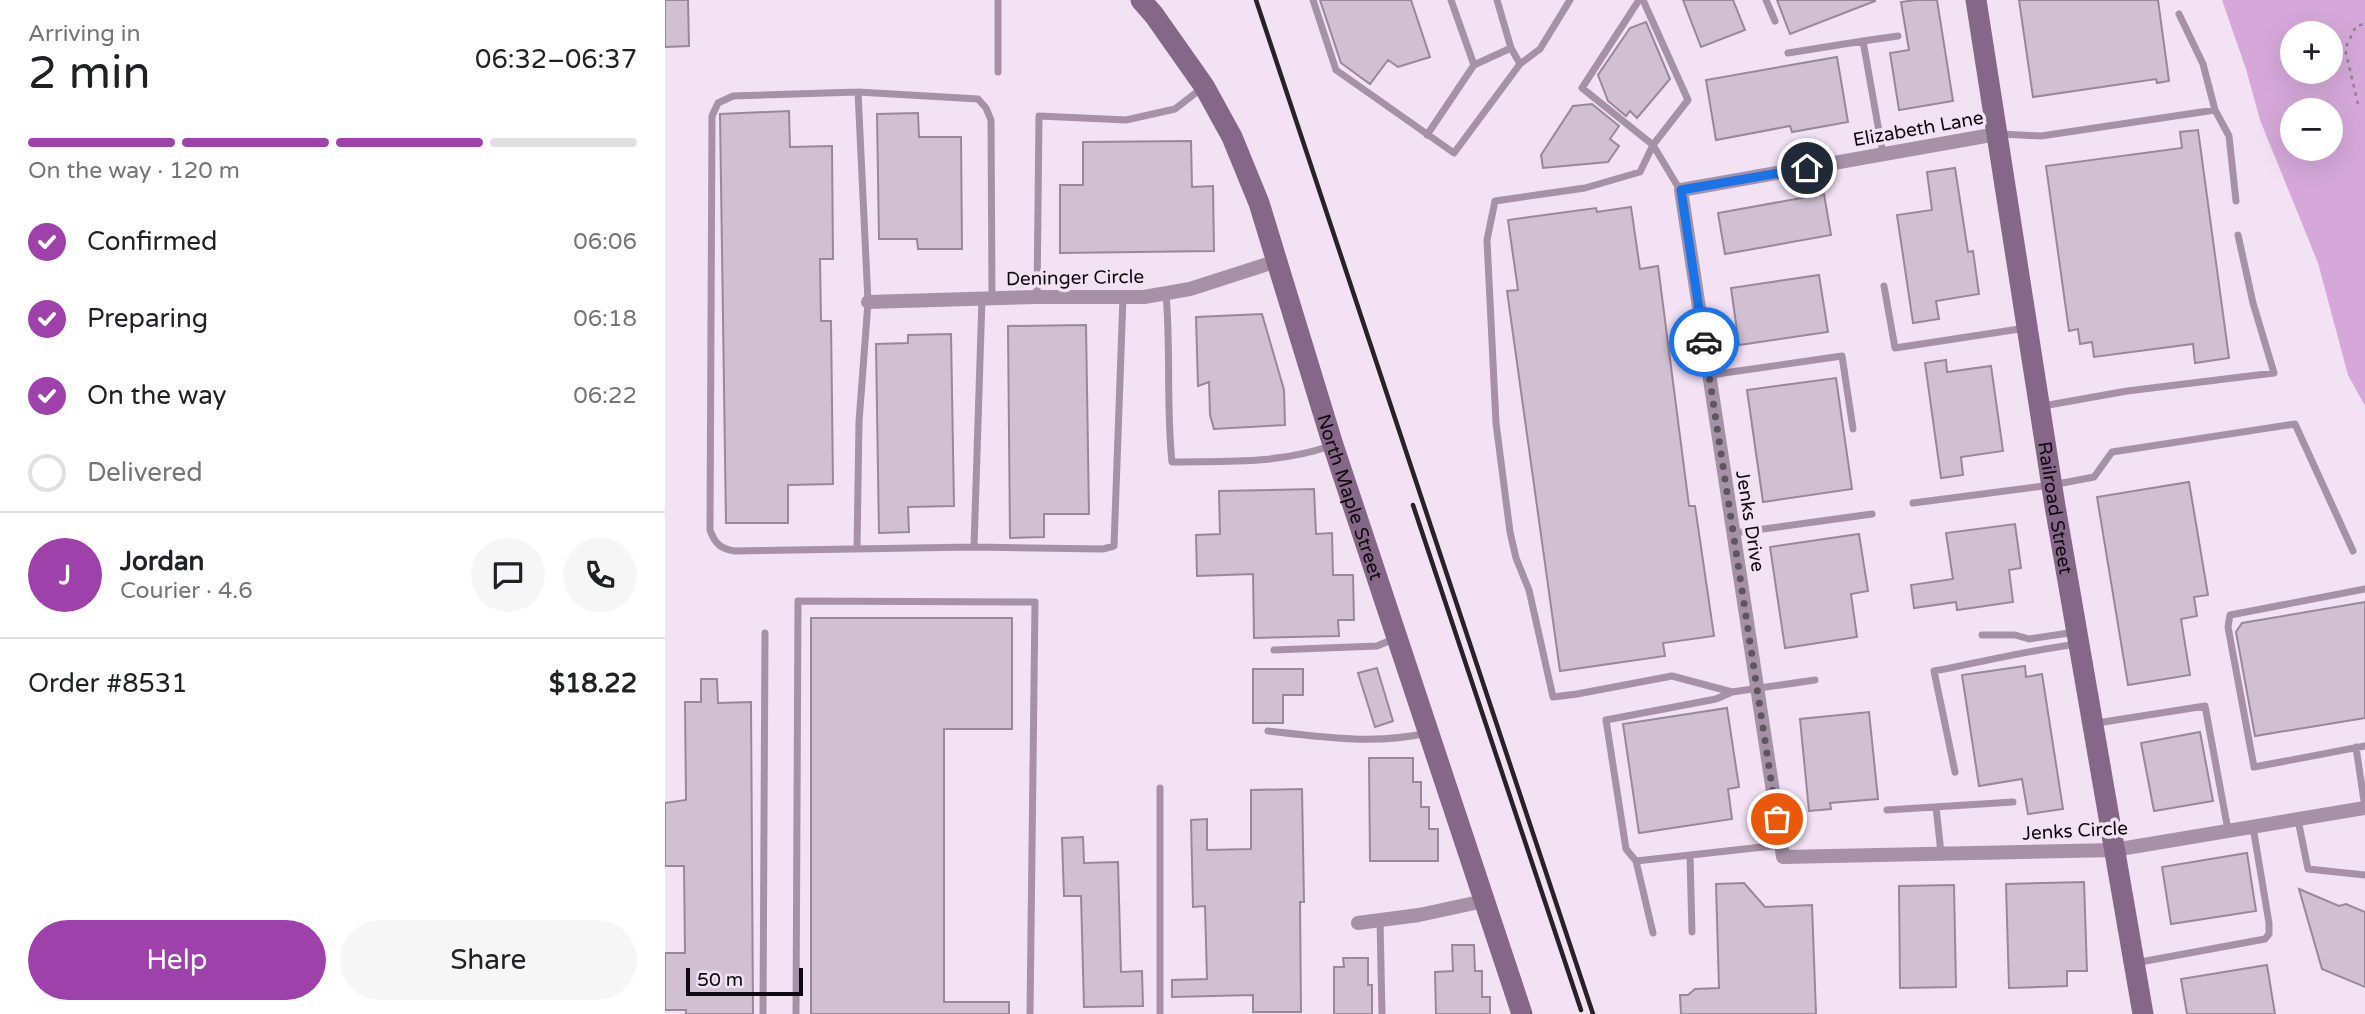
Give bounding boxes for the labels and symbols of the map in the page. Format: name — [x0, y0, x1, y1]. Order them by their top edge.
street label: Elizabeth Lane — [1851, 107, 1985, 151]
pin — [1777, 138, 1837, 198]
street label: Deninger Circle — [1006, 266, 1144, 290]
courier — [1669, 307, 1739, 377]
street label: North Maple Street — [1312, 411, 1387, 583]
street label: Railroad Street — [2033, 440, 2077, 576]
street label: Jenks Drive — [1731, 469, 1769, 573]
pin — [1747, 789, 1807, 849]
street label: Jenks Circle — [2022, 817, 2129, 845]
scale bar — [686, 965, 803, 997]

